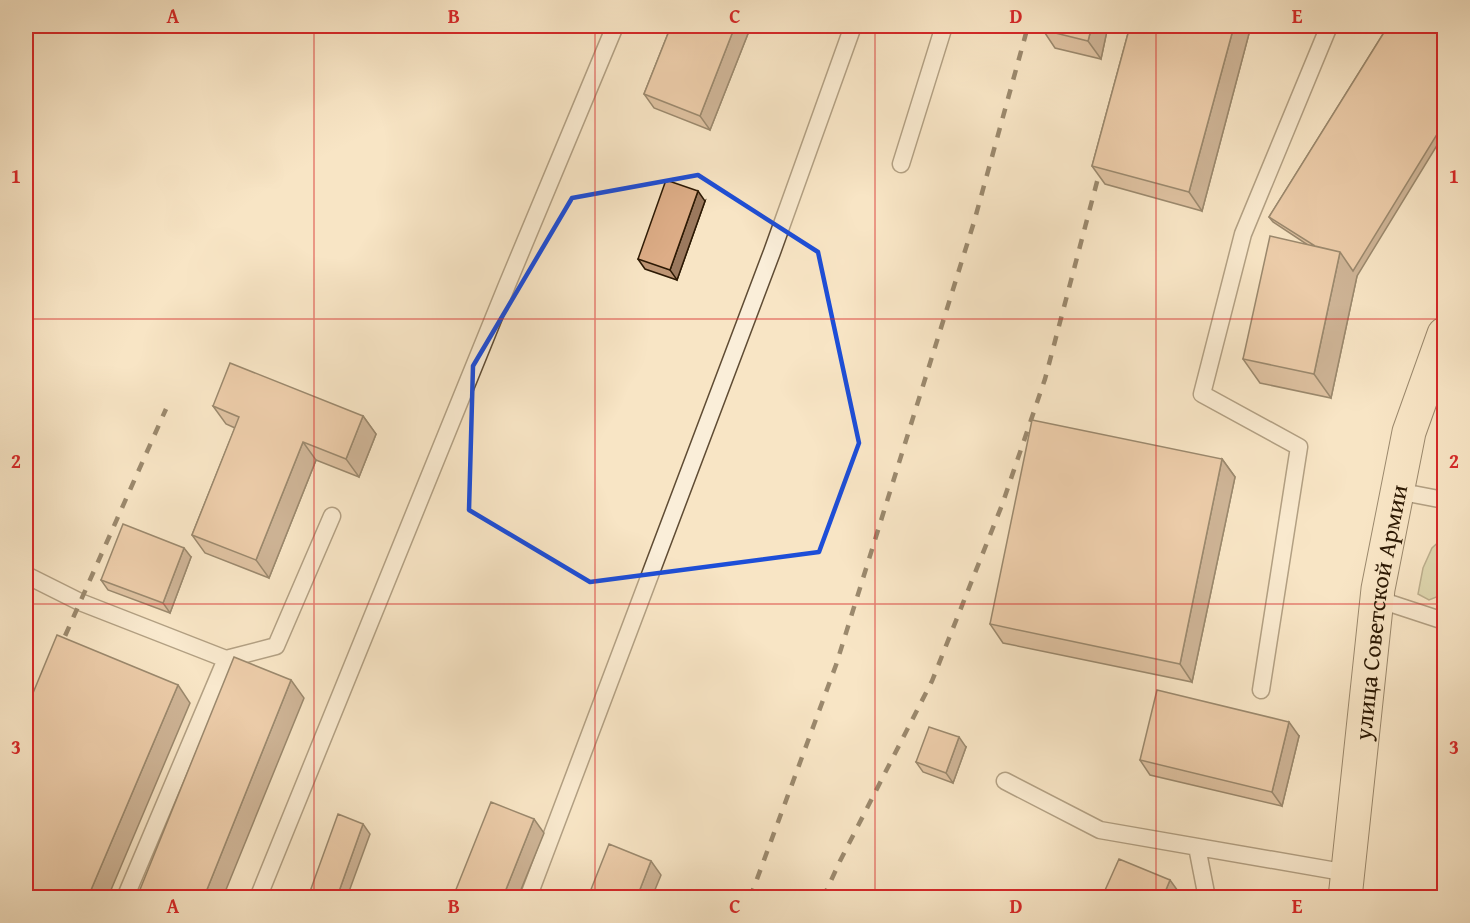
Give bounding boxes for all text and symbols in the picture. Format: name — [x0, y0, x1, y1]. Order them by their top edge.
text: A — [167, 1, 180, 30]
text: B — [448, 1, 460, 30]
text: C — [729, 1, 741, 30]
text: D — [1009, 1, 1023, 30]
text: E — [1292, 1, 1303, 30]
text: 1 — [11, 161, 21, 190]
text: 1 — [1449, 161, 1459, 190]
text: 2 — [11, 446, 21, 475]
text: 2 — [1449, 446, 1459, 475]
street label: улица Советской Армии — [1344, 481, 1416, 743]
text: 3 — [11, 732, 21, 761]
text: 3 — [1449, 732, 1459, 761]
text: A — [167, 891, 180, 920]
text: B — [448, 891, 460, 920]
text: C — [729, 891, 741, 920]
text: D — [1009, 891, 1023, 920]
text: E — [1292, 891, 1303, 920]

